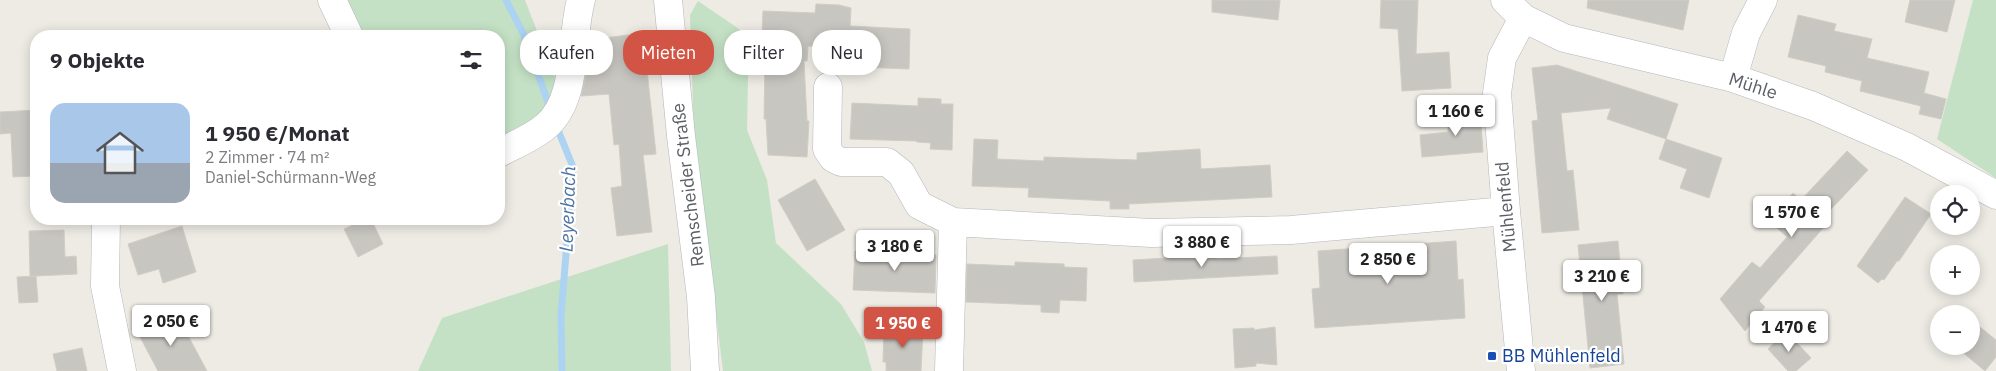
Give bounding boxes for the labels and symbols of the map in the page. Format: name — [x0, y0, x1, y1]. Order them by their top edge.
street label: Mühle — [1726, 67, 1781, 104]
pin: 1 160 € — [1410, 94, 1502, 137]
street label: Remscheider Straße — [666, 102, 709, 268]
street label: Mühlenfeld — [1490, 161, 1521, 253]
water label: Leyerbach — [554, 166, 580, 252]
pin: 1 570 € — [1746, 196, 1838, 238]
pin: 3 880 € — [1156, 226, 1248, 268]
pin: 3 180 € — [849, 230, 941, 272]
pin: 2 850 € — [1342, 242, 1434, 285]
pin: 3 210 € — [1556, 260, 1648, 302]
pin: 2 050 € — [125, 304, 217, 347]
pin: 1 950 € — [857, 306, 949, 349]
pin: 1 470 € — [1743, 310, 1835, 353]
place label: BB Mühlenfeld — [1502, 344, 1621, 367]
marker: BB Mühlenfeld — [1486, 350, 1498, 362]

